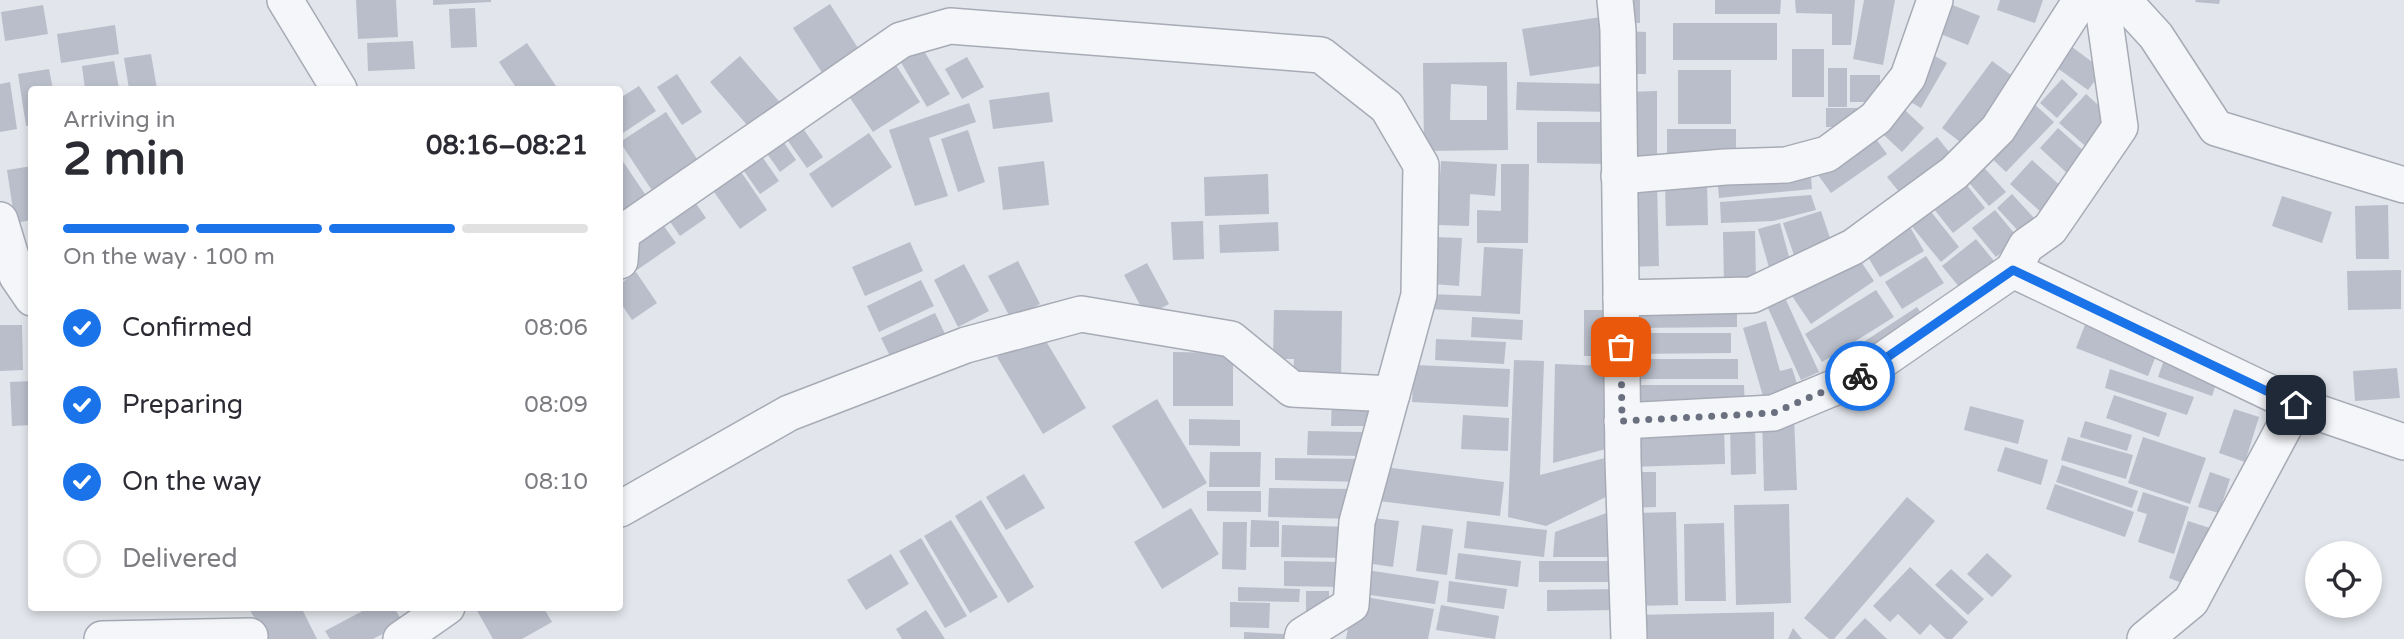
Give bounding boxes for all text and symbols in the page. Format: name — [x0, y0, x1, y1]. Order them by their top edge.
text: Arriving in — [63, 106, 176, 134]
text: 08:16–08:21 — [426, 130, 588, 161]
text: 2 min — [63, 132, 186, 187]
text: On the way · 100 m — [63, 243, 275, 271]
icon: check — [63, 309, 101, 347]
text: Confirmed — [122, 312, 252, 343]
text: 08:06 — [524, 314, 588, 342]
pin — [1591, 317, 1651, 377]
icon: bag — [1602, 328, 1640, 366]
courier — [1825, 341, 1895, 411]
icon: bike — [1841, 357, 1879, 395]
pin — [2266, 375, 2326, 435]
icon: check — [63, 386, 101, 424]
icon: home — [2277, 386, 2315, 424]
text: Preparing — [122, 389, 243, 420]
text: 08:09 — [524, 391, 588, 419]
icon: check — [63, 463, 101, 501]
text: On the way — [122, 466, 262, 497]
text: 08:10 — [524, 468, 588, 496]
map controls — [2305, 541, 2382, 618]
button: locate — [2305, 541, 2382, 618]
text: Delivered — [122, 543, 238, 574]

